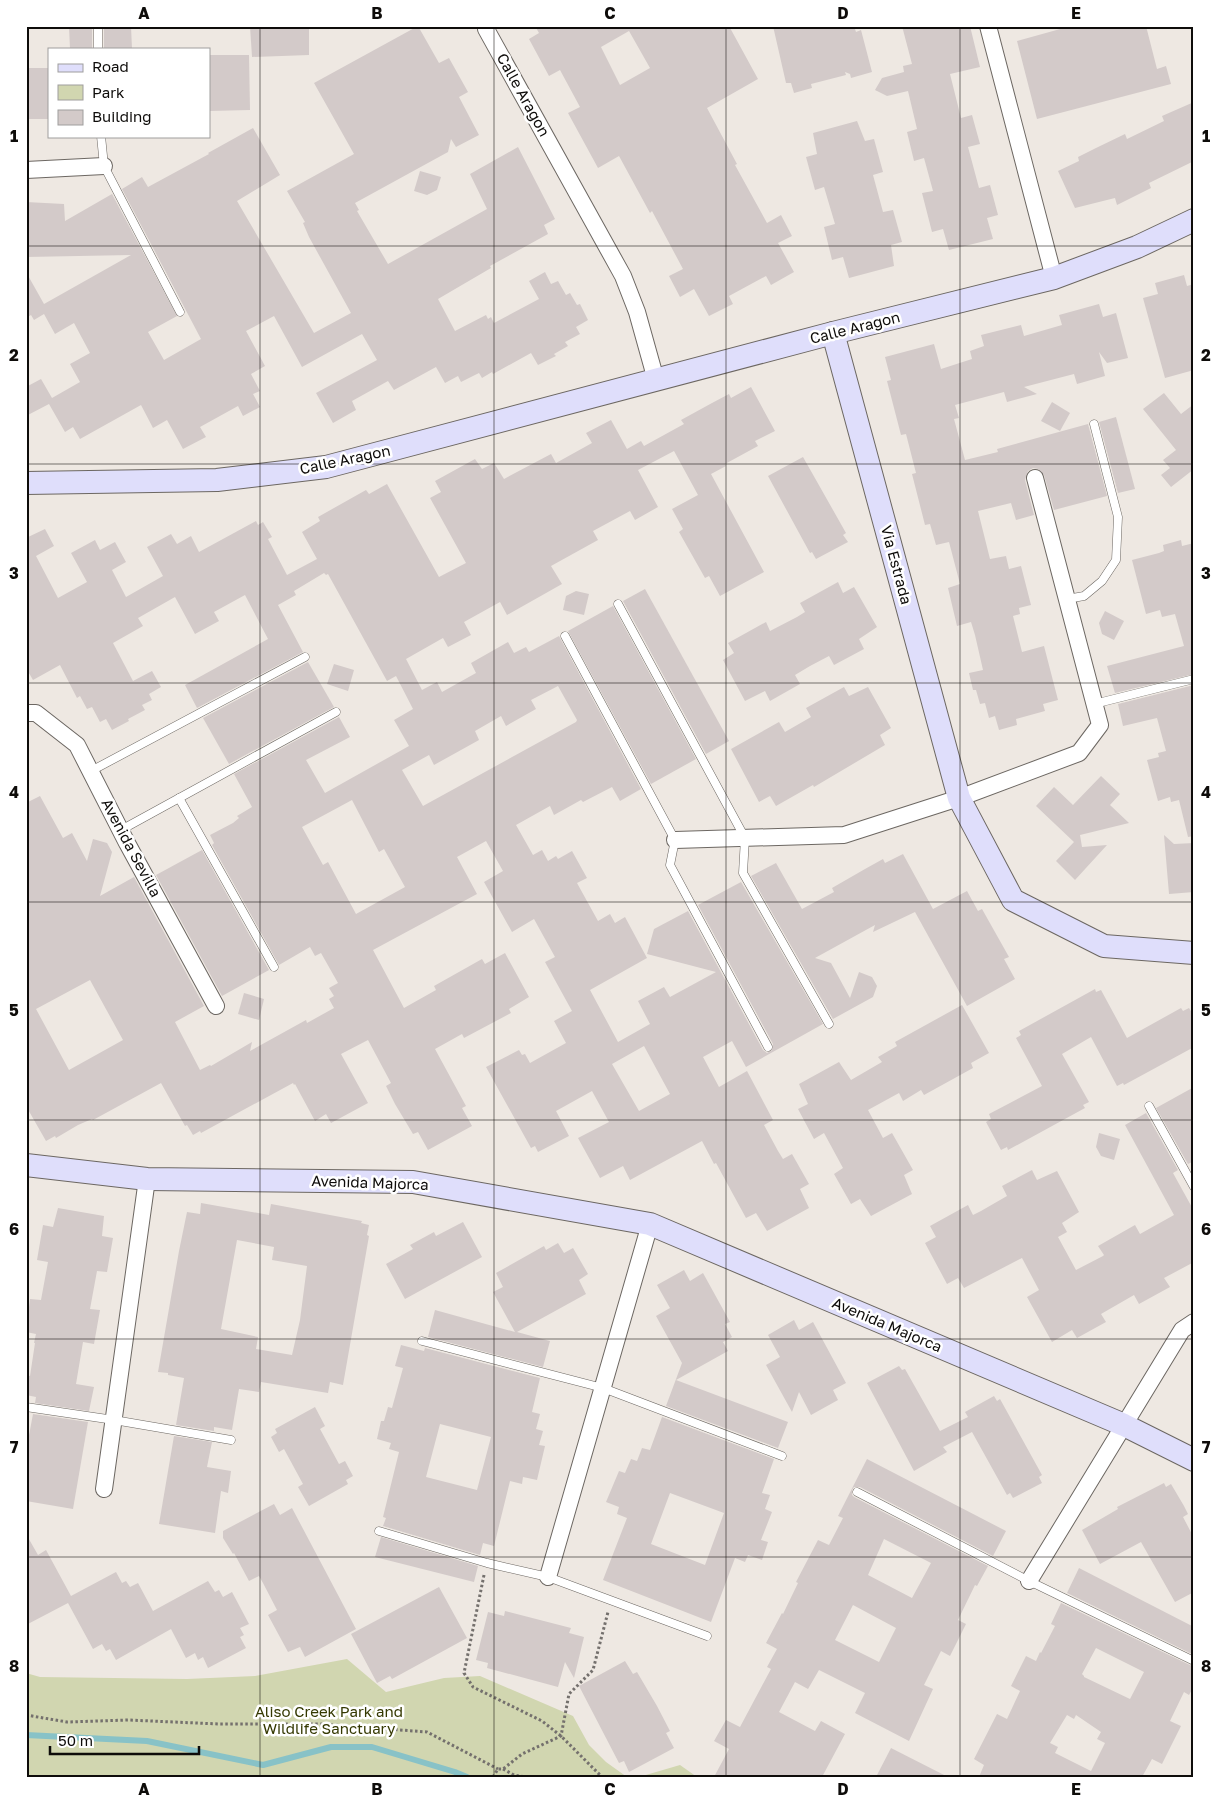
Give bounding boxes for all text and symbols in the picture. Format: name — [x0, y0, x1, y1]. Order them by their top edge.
text: A — [138, 3, 150, 23]
text: B — [371, 3, 383, 23]
text: C — [604, 3, 616, 23]
text: D — [837, 3, 849, 23]
text: E — [1071, 3, 1081, 23]
legend — [48, 48, 210, 138]
street label: Calle Aragon — [494, 50, 554, 139]
text: Road — [92, 57, 129, 75]
text: Park — [92, 83, 125, 101]
text: Building — [92, 107, 152, 125]
text: 1 — [10, 126, 18, 146]
text: 1 — [1202, 126, 1210, 146]
street label: Calle Aragon — [808, 307, 902, 347]
text: 2 — [9, 345, 19, 365]
text: 2 — [1201, 345, 1211, 365]
street label: Calle Aragon — [298, 441, 392, 477]
street label: Via Estrada — [878, 523, 916, 606]
text: 3 — [9, 563, 19, 583]
text: 3 — [1201, 563, 1211, 583]
text: 4 — [9, 782, 19, 802]
text: 4 — [1201, 782, 1211, 802]
street label: Avenida Sevilla — [98, 795, 165, 900]
text: 5 — [9, 1000, 19, 1020]
text: 5 — [1201, 1000, 1211, 1020]
street label: Avenida Majorca — [311, 1171, 429, 1193]
text: 6 — [9, 1219, 19, 1239]
text: 6 — [1201, 1219, 1211, 1239]
street label: Avenida Majorca — [830, 1293, 945, 1355]
text: 7 — [10, 1437, 19, 1457]
text: 7 — [1202, 1437, 1211, 1457]
text: 8 — [9, 1656, 19, 1676]
text: 8 — [1201, 1656, 1211, 1676]
park label: Aliso Creek Park and Wildlife Sanctuary — [255, 1702, 403, 1737]
scale bar — [50, 1723, 199, 1755]
text: 50 m — [58, 1731, 93, 1749]
text: A — [138, 1779, 150, 1799]
text: B — [371, 1779, 383, 1799]
text: C — [604, 1779, 616, 1799]
text: D — [837, 1779, 849, 1799]
text: E — [1071, 1779, 1081, 1799]

